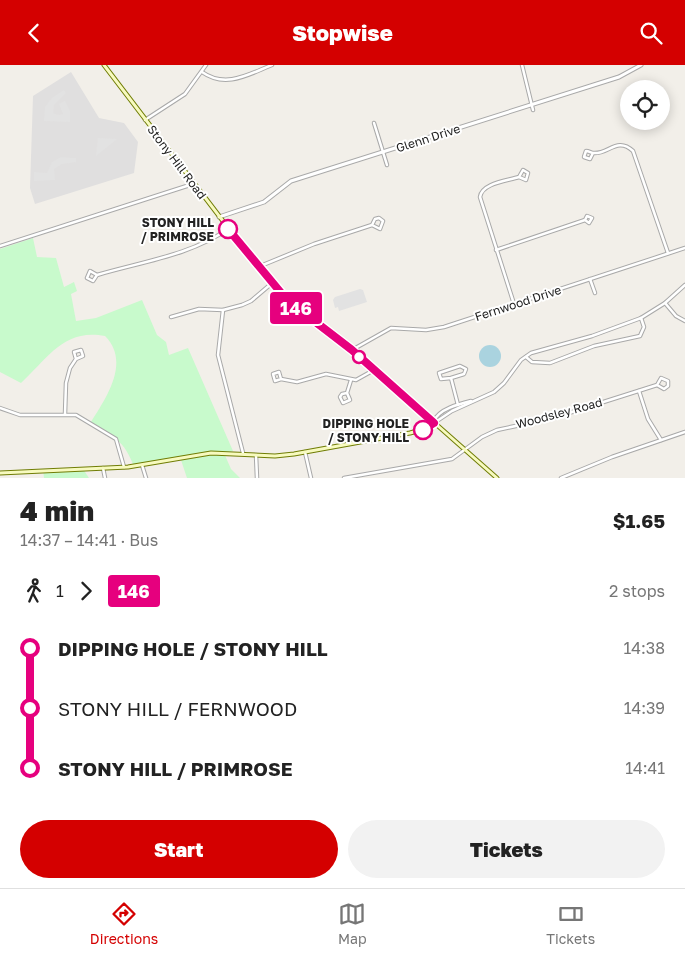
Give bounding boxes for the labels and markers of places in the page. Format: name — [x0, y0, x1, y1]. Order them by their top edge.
place label: STONY HILL / PRIMROSE — [141, 215, 214, 244]
marker: STONY HILL / PRIMROSE — [218, 219, 238, 239]
unlabelled marker — [352, 350, 366, 364]
place label: DIPPING HOLE / STONY HILL — [323, 416, 409, 445]
marker: DIPPING HOLE / STONY HILL — [413, 420, 433, 440]

